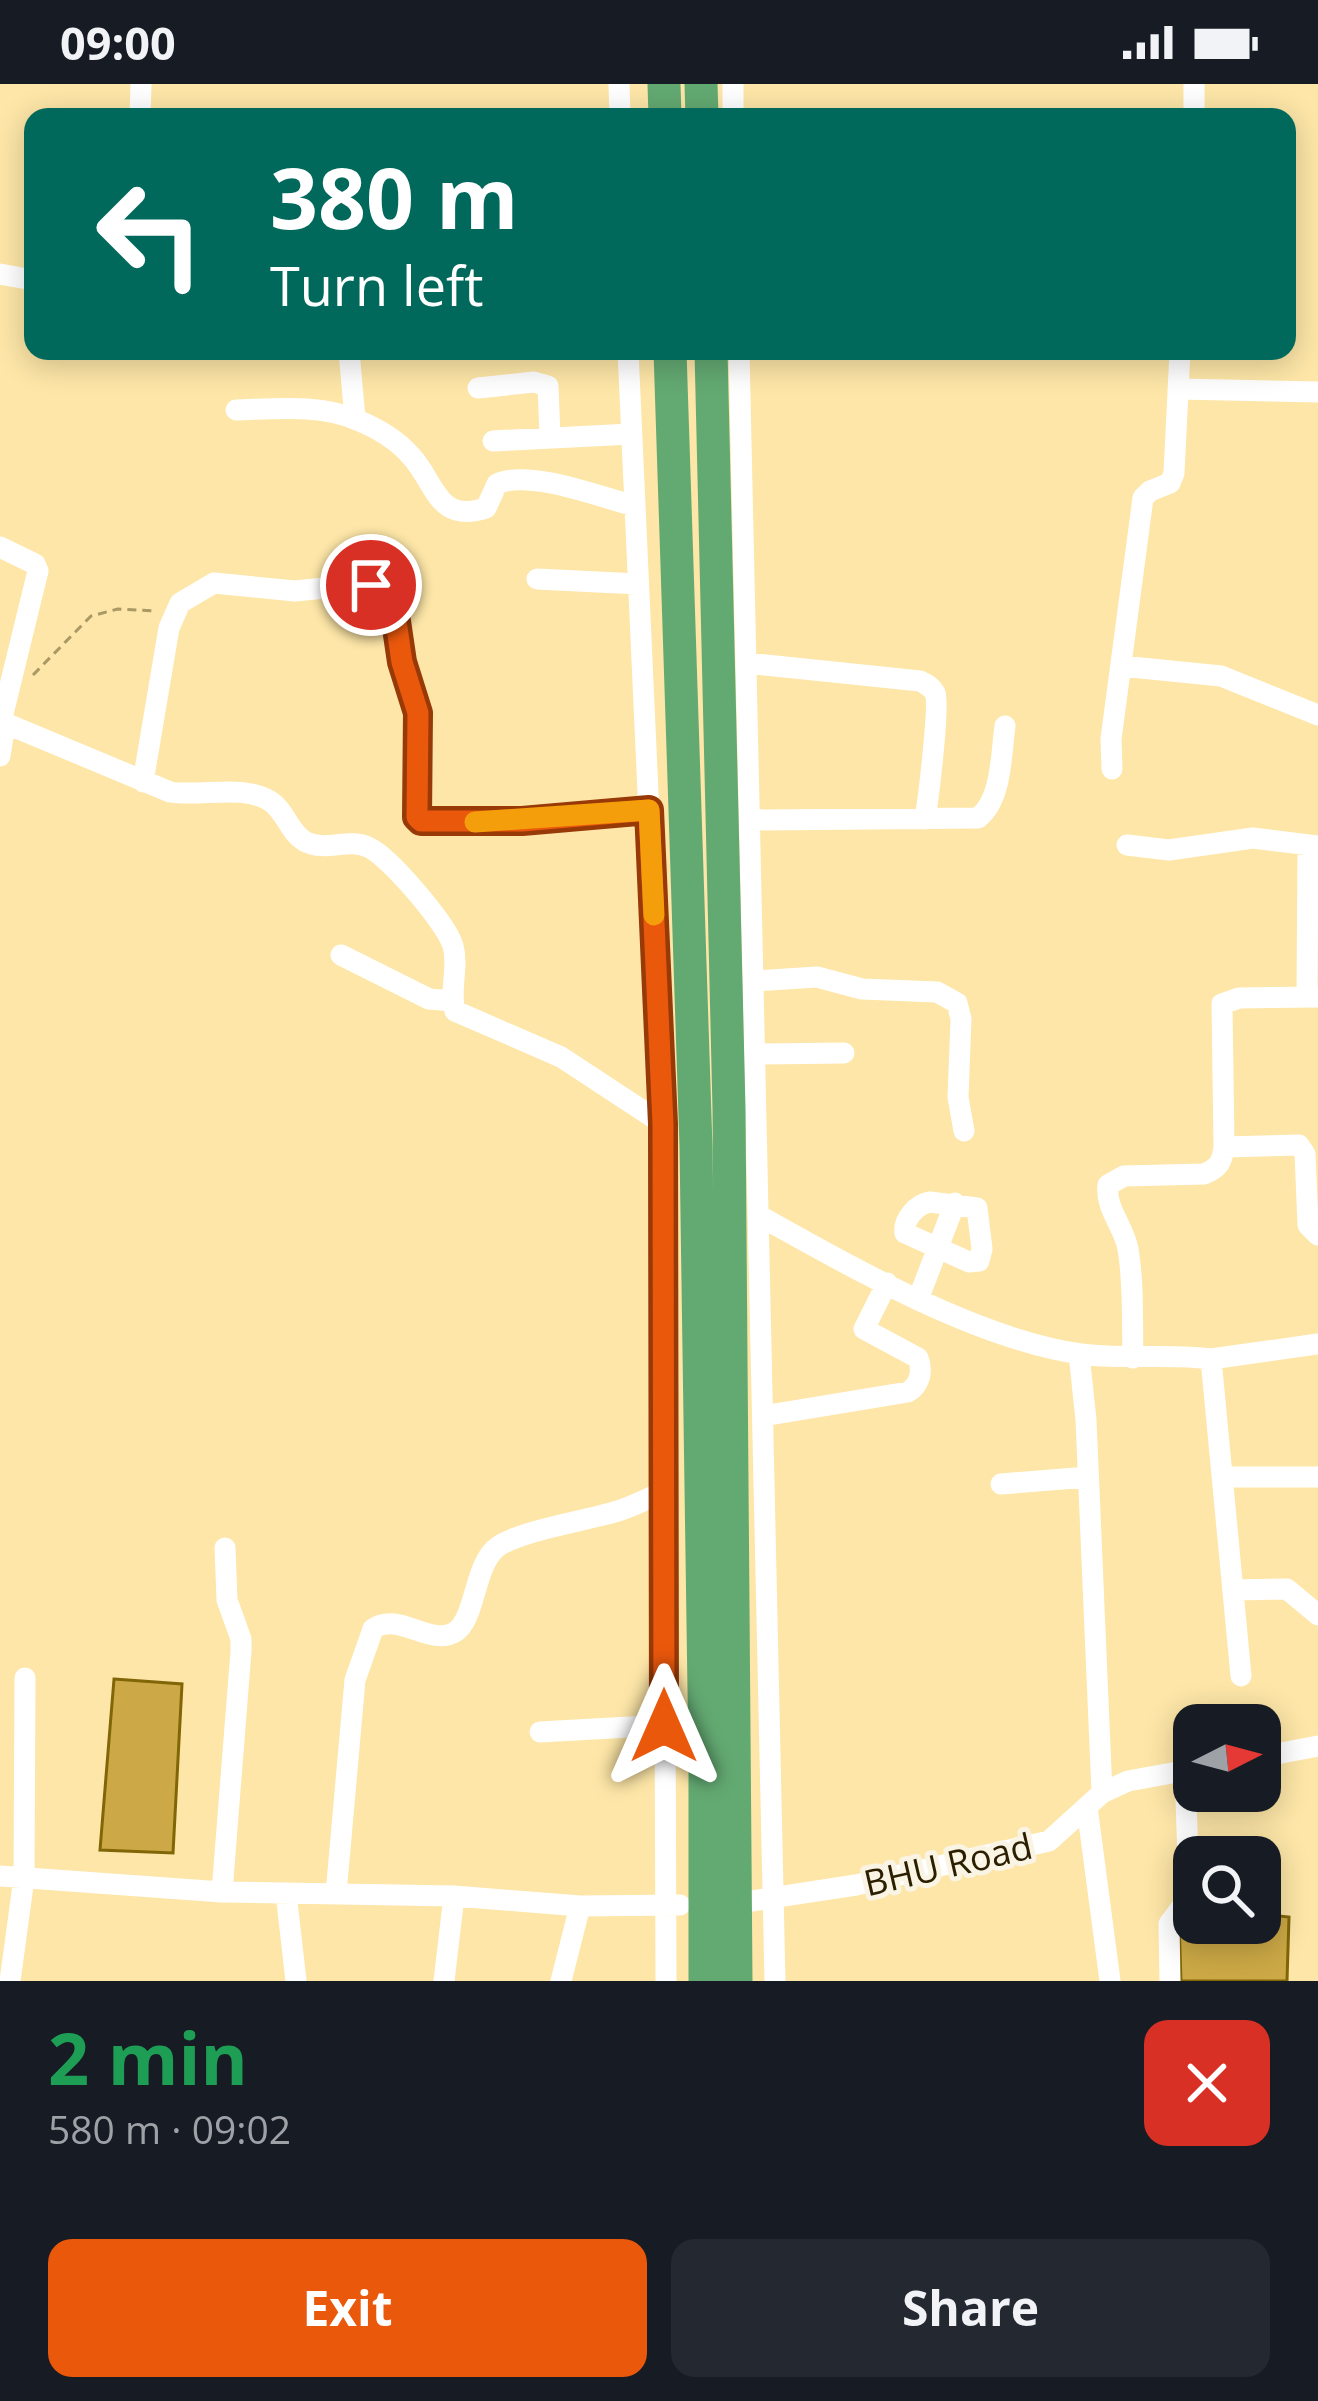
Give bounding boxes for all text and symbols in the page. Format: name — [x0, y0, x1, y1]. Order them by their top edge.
text: 09:00 — [60, 12, 176, 73]
text: 380 m — [270, 139, 518, 254]
icon: left — [72, 156, 228, 312]
text: Turn left — [270, 248, 483, 322]
pin — [320, 534, 422, 636]
icon: arrive — [338, 552, 404, 618]
position arrow — [601, 1663, 727, 1789]
north arrow — [1173, 1704, 1281, 1812]
map controls — [1173, 1704, 1281, 1944]
street label: BHU Road — [859, 1821, 1037, 1907]
button: search — [1173, 1836, 1281, 1944]
text: 2 min — [48, 2008, 248, 2106]
button: close — [1144, 2020, 1270, 2146]
text: 580 m · 09:02 — [48, 2102, 291, 2155]
button: Exit — [48, 2239, 647, 2377]
button: Share — [671, 2239, 1270, 2377]

